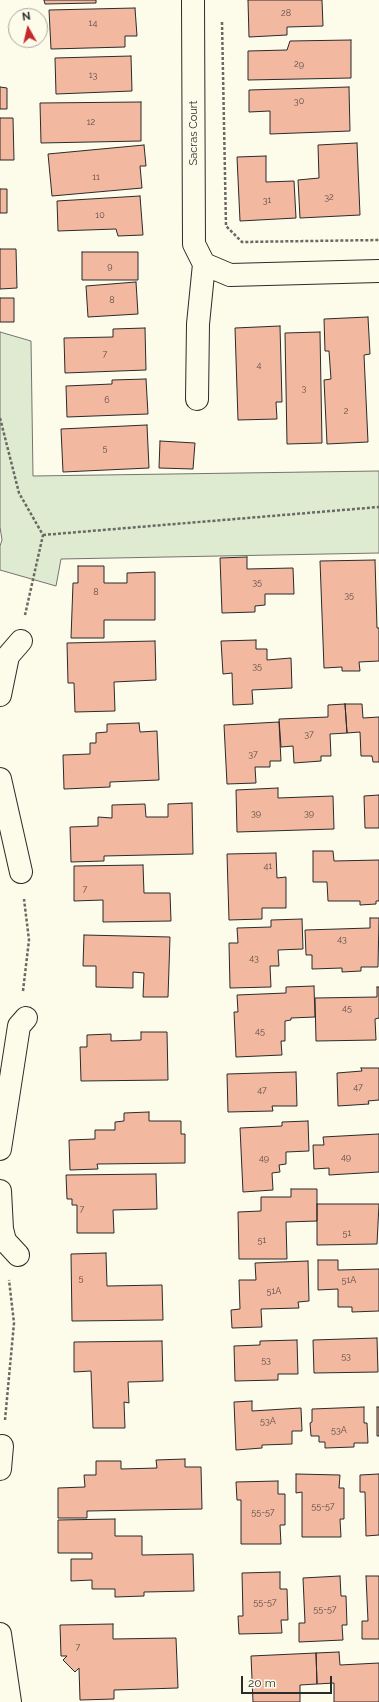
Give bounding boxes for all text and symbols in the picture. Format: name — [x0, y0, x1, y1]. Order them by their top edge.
north arrow — [8, 8, 48, 48]
house number: 28 — [281, 8, 291, 18]
text: N — [21, 10, 31, 24]
house number: 14 — [89, 18, 97, 28]
house number: 29 — [294, 59, 304, 69]
house number: 13 — [89, 70, 97, 80]
house number: 30 — [294, 96, 304, 106]
street label: Sacras Court — [187, 101, 201, 165]
house number: 12 — [87, 117, 95, 127]
house number: 11 — [92, 172, 100, 182]
house number: 32 — [324, 192, 334, 202]
house number: 31 — [263, 195, 271, 205]
house number: 10 — [95, 210, 105, 220]
house number: 9 — [107, 261, 113, 271]
house number: 8 — [109, 295, 115, 305]
house number: 7 — [103, 349, 107, 359]
house number: 4 — [257, 360, 261, 370]
house number: 3 — [302, 383, 306, 393]
house number: 6 — [104, 395, 110, 405]
house number: 2 — [344, 406, 348, 416]
house number: 5 — [103, 443, 107, 453]
house number: 35 — [252, 577, 262, 587]
house number: 8 — [93, 587, 99, 597]
house number: 35 — [344, 590, 354, 600]
house number: 35 — [252, 661, 262, 671]
house number: 37 — [304, 729, 314, 739]
house number: 37 — [248, 749, 258, 759]
house number: 39 — [251, 808, 261, 818]
house number: 39 — [304, 808, 314, 818]
house number: 41 — [264, 861, 272, 871]
house number: 7 — [83, 884, 87, 894]
house number: 43 — [337, 934, 347, 944]
house number: 43 — [249, 953, 259, 963]
house number: 45 — [342, 1003, 352, 1013]
house number: 45 — [255, 1026, 265, 1036]
house number: 47 — [353, 1082, 363, 1092]
house number: 47 — [257, 1085, 267, 1095]
house number: 49 — [341, 1152, 351, 1162]
house number: 49 — [259, 1153, 269, 1163]
house number: 7 — [80, 1204, 84, 1214]
house number: 51 — [343, 1228, 351, 1238]
house number: 51 — [258, 1235, 266, 1245]
house number: 5 — [79, 1273, 83, 1283]
house number: 51A — [342, 1275, 356, 1285]
house number: 51A — [267, 1286, 281, 1296]
house number: 53 — [341, 1351, 351, 1361]
house number: 53 — [261, 1355, 271, 1365]
house number: 53A — [260, 1416, 276, 1426]
house number: 53A — [331, 1425, 347, 1435]
house number: 55-57 — [311, 1501, 335, 1511]
house number: 55-57 — [251, 1507, 275, 1517]
house number: 55-57 — [253, 1597, 277, 1607]
house number: 55-57 — [313, 1604, 337, 1614]
house number: 7 — [76, 1642, 80, 1652]
scale bar — [243, 1668, 334, 1694]
text: 20 m — [248, 1676, 276, 1690]

